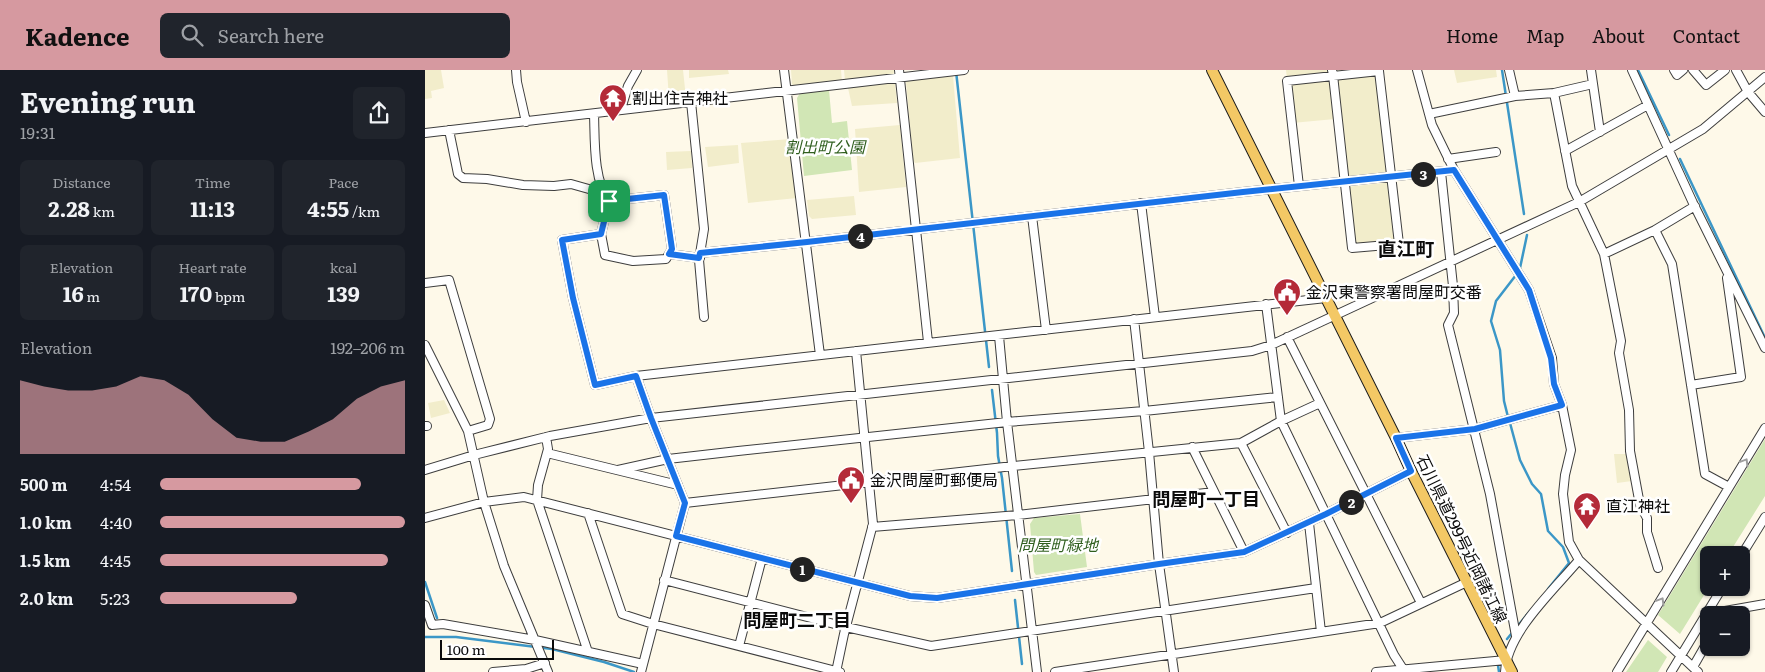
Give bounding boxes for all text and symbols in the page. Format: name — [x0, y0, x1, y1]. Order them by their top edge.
search box — [160, 13, 510, 58]
text: Kadence — [25, 18, 130, 53]
icon: search — [178, 21, 206, 49]
text: Search here — [218, 21, 324, 49]
text: Home — [1446, 22, 1498, 49]
text: Map — [1526, 22, 1564, 49]
text: About — [1592, 22, 1645, 49]
text: Contact — [1673, 22, 1740, 49]
text: Evening run — [20, 80, 196, 122]
temple icon: 割出住吉神社 — [598, 83, 628, 122]
place label: 割出住吉神社 — [632, 85, 728, 109]
button: share — [353, 87, 405, 139]
text: 19:31 — [20, 120, 55, 144]
park label: 割出町公園 — [785, 134, 867, 158]
pin: 3 — [1411, 162, 1435, 186]
text: 3 — [1420, 164, 1427, 184]
text: Distance — [53, 172, 110, 192]
text: Time — [195, 172, 230, 192]
text: Pace — [328, 172, 359, 192]
pin — [588, 180, 630, 222]
icon: arrive — [595, 187, 623, 215]
text: 2.28 — [48, 192, 90, 223]
text: 11:13 — [190, 192, 235, 223]
text: 4:55 — [307, 192, 349, 223]
text: km — [90, 201, 115, 221]
text: /km — [349, 201, 380, 221]
pin: 4 — [847, 224, 873, 248]
text: 4 — [856, 226, 865, 246]
district label: 直江町 — [1377, 234, 1435, 262]
text: Elevation — [50, 257, 113, 277]
text: Heart rate — [179, 257, 246, 277]
text: kcal — [330, 257, 357, 277]
text: 16 — [63, 277, 84, 308]
text: 170 — [180, 277, 212, 308]
text: 139 — [327, 277, 360, 308]
public building icon: 金沢東警察署問屋町交番 — [1272, 277, 1302, 316]
place label: 金沢東警察署問屋町交番 — [1306, 279, 1482, 303]
text: m — [84, 286, 100, 306]
text: bpm — [212, 286, 245, 306]
text: Elevation — [20, 335, 92, 359]
text: 192–206 m — [330, 335, 405, 359]
street label: 石川県道299号近岡諸江線 — [1412, 450, 1514, 627]
one-way arrow — [1738, 458, 1748, 467]
public building icon: 金沢問屋町郵便局 — [836, 465, 866, 504]
place label: 金沢問屋町郵便局 — [870, 467, 998, 491]
text: 500 m — [20, 472, 68, 496]
text: 4:54 — [100, 472, 131, 496]
district label: 問屋町一丁目 — [1152, 485, 1260, 512]
pin: 2 — [1339, 490, 1363, 514]
temple icon: 直江神社 — [1572, 491, 1602, 530]
text: 2 — [1348, 492, 1355, 512]
place label: 直江神社 — [1606, 493, 1670, 517]
text: 1.0 km — [20, 510, 72, 534]
text: 4:40 — [100, 510, 132, 534]
park label: 問屋町緑地 — [1018, 532, 1100, 556]
map controls — [1700, 546, 1750, 656]
button: + — [1700, 546, 1750, 596]
text: 1.5 km — [20, 548, 70, 572]
text: 4:45 — [100, 548, 131, 572]
pin: 1 — [789, 556, 815, 582]
text: 1 — [800, 559, 805, 579]
text: 2.0 km — [20, 586, 74, 610]
text: 5:23 — [100, 586, 130, 610]
one-way arrow — [1654, 597, 1664, 606]
district label: 問屋町二丁目 — [743, 606, 851, 633]
button: − — [1700, 606, 1750, 656]
scale bar — [440, 637, 554, 660]
text: 100 m — [447, 639, 485, 659]

